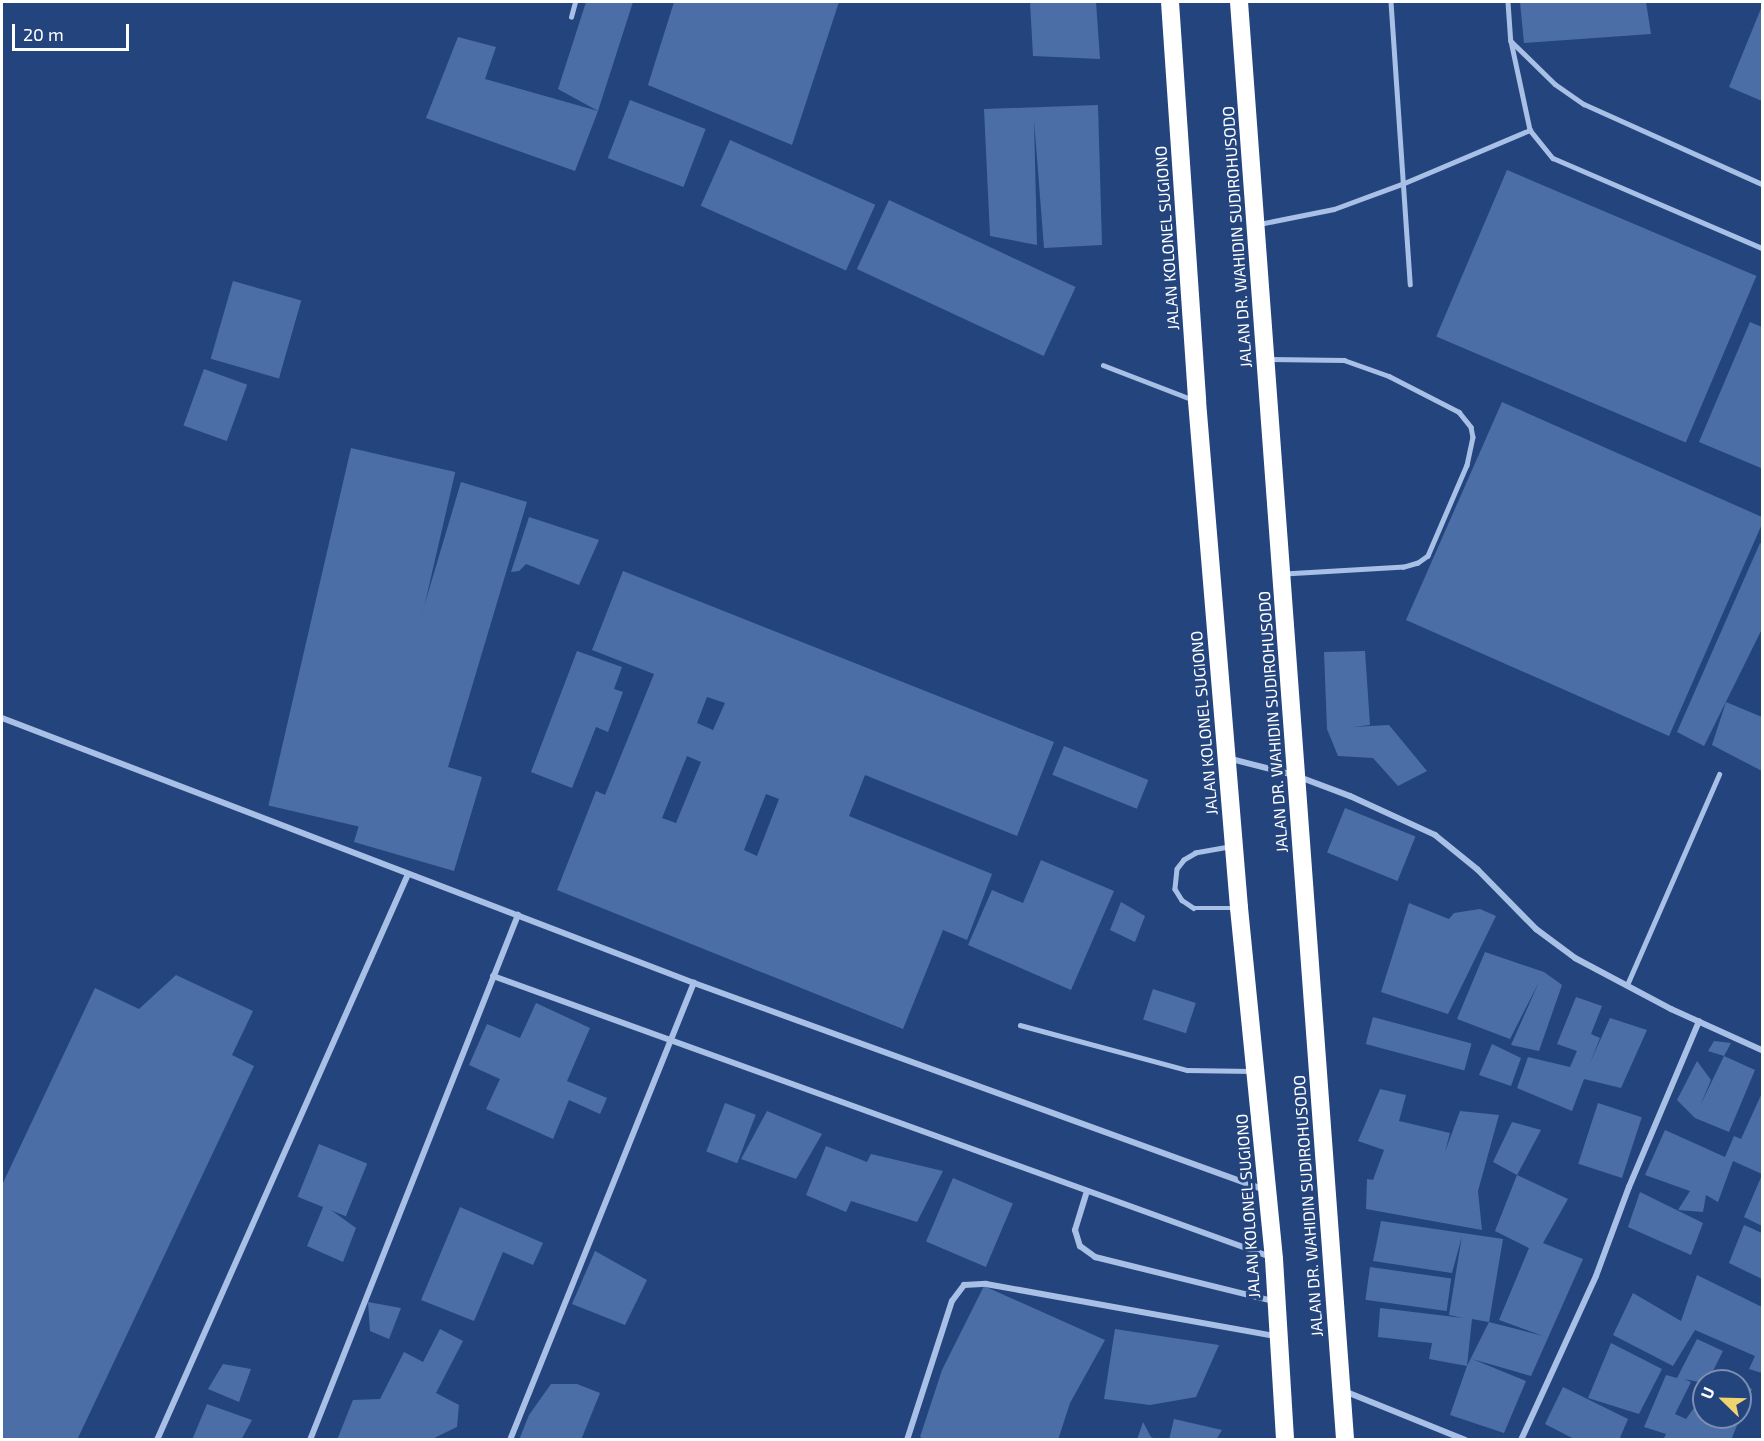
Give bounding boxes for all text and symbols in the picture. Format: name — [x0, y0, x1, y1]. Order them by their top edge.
scale bar — [15, 12, 132, 50]
text: 20 m — [23, 23, 64, 45]
street label: JALAN DR. WAHIDIN SUDIROHUSODO — [1218, 105, 1256, 369]
street label: JALAN KOLONEL SUGIONO — [1151, 145, 1183, 331]
street label: JALAN DR. WAHIDIN SUDIROHUSODO — [1254, 590, 1292, 854]
street label: JALAN KOLONEL SUGIONO — [1186, 630, 1222, 816]
street label: JALAN DR. WAHIDIN SUDIROHUSODO — [1289, 1074, 1327, 1338]
street label: JALAN KOLONEL SUGIONO — [1232, 1113, 1264, 1299]
north arrow — [1692, 1369, 1752, 1429]
text: U — [1696, 1384, 1718, 1401]

